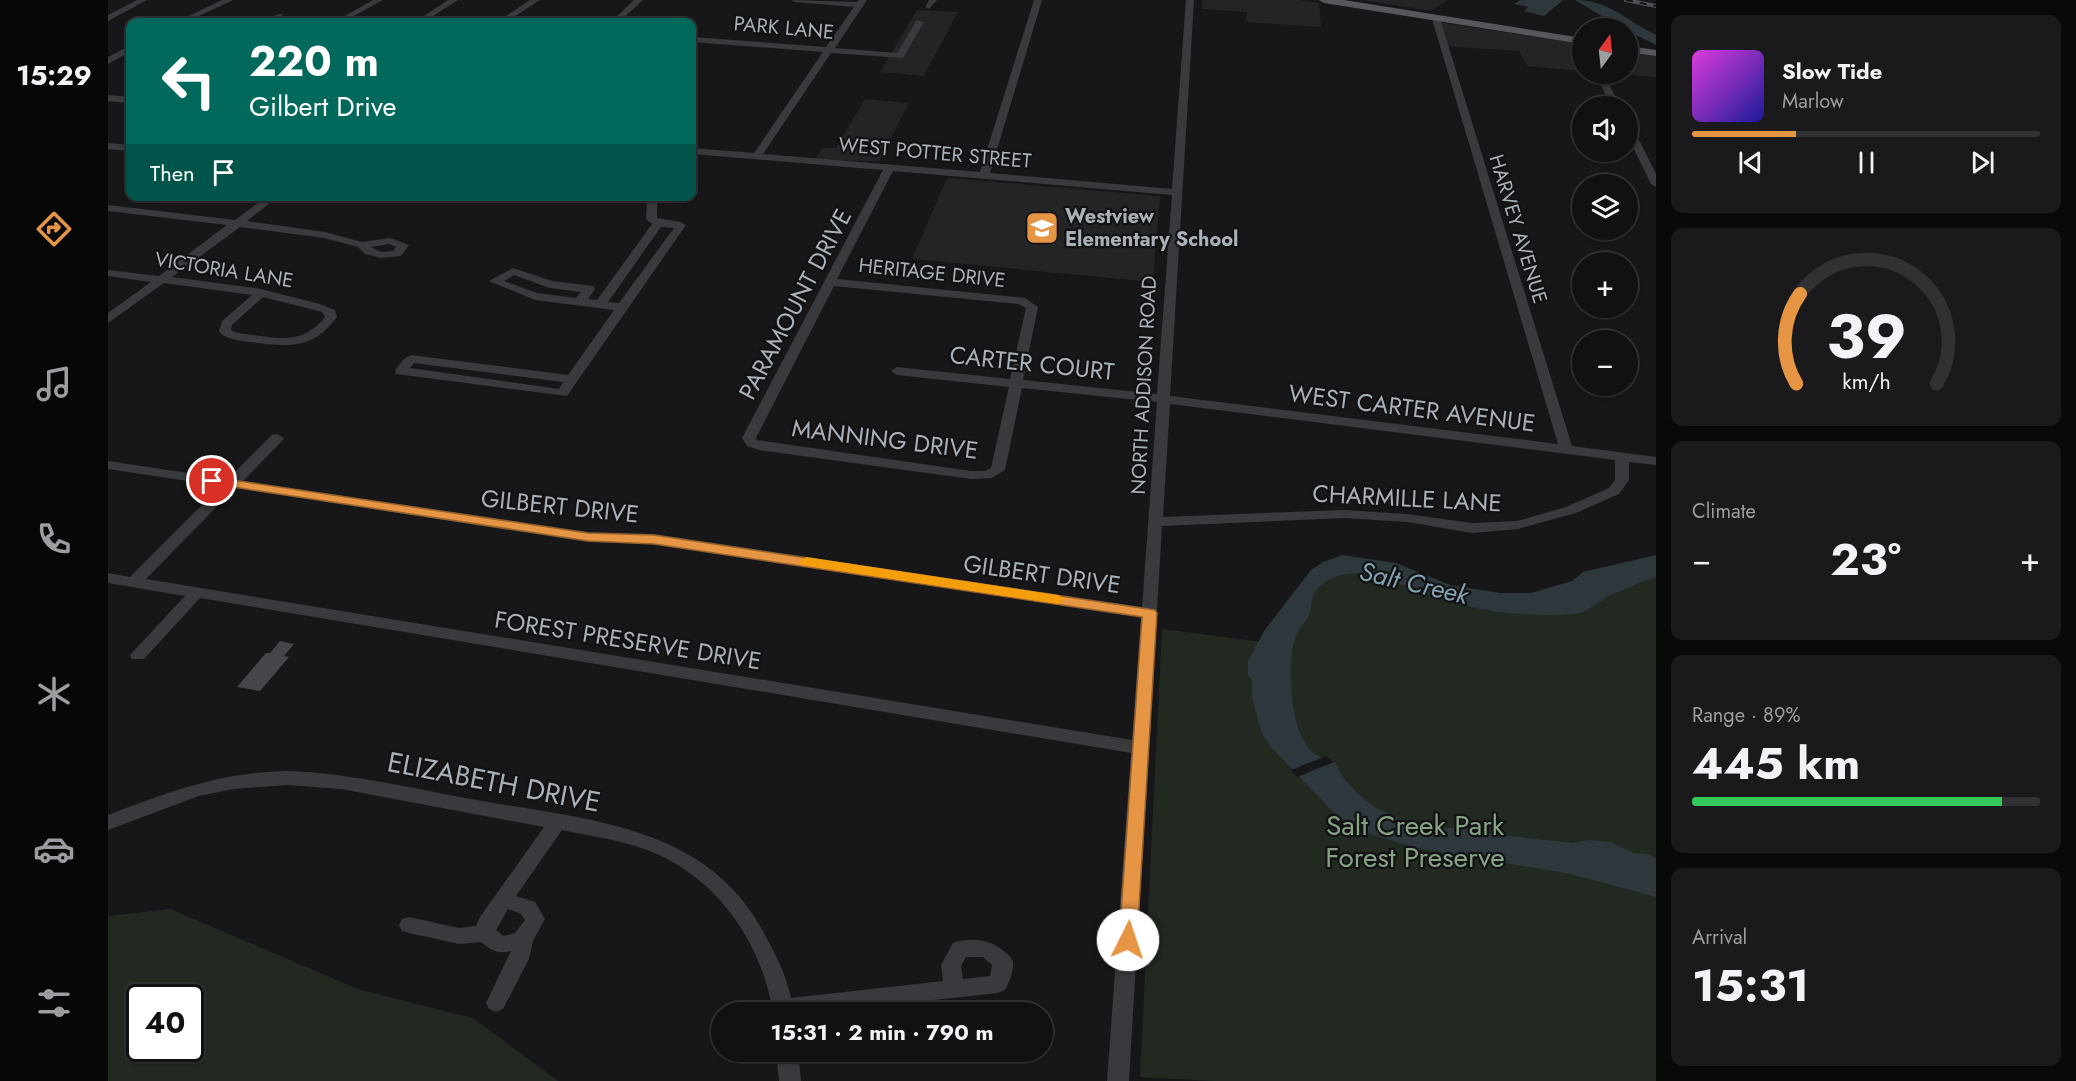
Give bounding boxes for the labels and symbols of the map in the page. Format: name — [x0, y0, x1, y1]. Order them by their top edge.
street label: PARK LANE — [733, 9, 835, 47]
north arrow — [1572, 18, 1638, 84]
street label: WEST POTTER STREET — [837, 130, 1033, 176]
street label: HARVEY AVENUE — [1482, 151, 1554, 307]
street label: PARAMOUNT DRIVE — [730, 202, 860, 406]
place label: Westview Elementary School — [1065, 202, 1238, 254]
school or university icon: Westview Elementary School — [1024, 210, 1060, 246]
street label: VICTORIA LANE — [153, 245, 295, 295]
street label: HERITAGE DRIVE — [857, 251, 1007, 295]
street label: NORTH ADDISON ROAD — [1124, 275, 1164, 495]
street label: CARTER COURT — [948, 337, 1116, 389]
street label: WEST CARTER AVENUE — [1287, 376, 1537, 440]
street label: MANNING DRIVE — [790, 410, 980, 468]
pin — [186, 455, 237, 506]
street label: CHARMILLE LANE — [1312, 476, 1502, 520]
street label: GILBERT DRIVE — [479, 480, 641, 532]
street label: GILBERT DRIVE — [961, 546, 1123, 602]
water label: Salt Creek — [1356, 552, 1474, 614]
street label: FOREST PRESERVE DRIVE — [492, 602, 764, 678]
street label: ELIZABETH DRIVE — [384, 741, 604, 823]
park label: Salt Creek Park Forest Preserve — [1325, 805, 1505, 878]
position arrow — [1096, 908, 1160, 972]
speed limit sign: 40 — [126, 984, 204, 1062]

